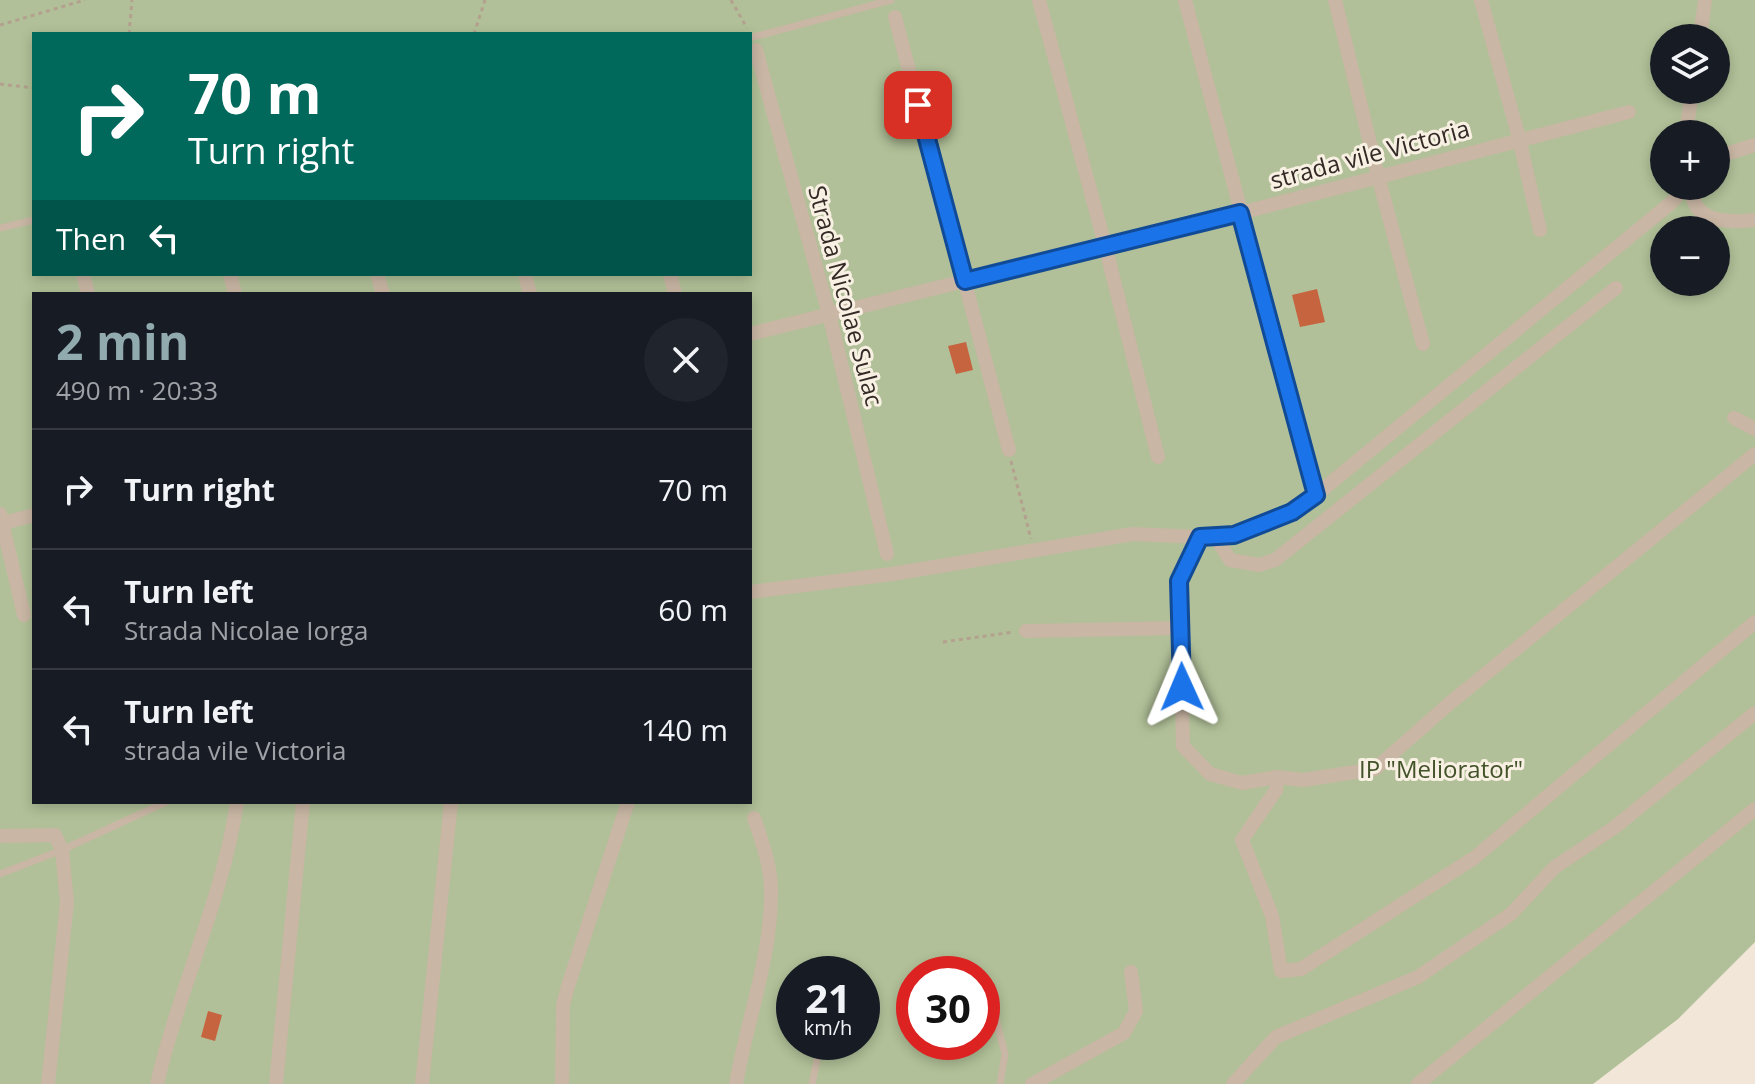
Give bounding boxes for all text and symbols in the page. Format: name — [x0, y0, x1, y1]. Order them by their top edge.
map controls — [1650, 24, 1730, 296]
button: layers — [1650, 24, 1730, 104]
text: 70 m — [188, 54, 322, 130]
icon: right — [56, 64, 160, 168]
pin — [884, 71, 952, 139]
icon: arrive — [896, 83, 940, 127]
street label: strada vile Victoria — [1266, 111, 1473, 196]
button: + — [1650, 120, 1730, 200]
text: Turn right — [188, 126, 354, 175]
street label: Strada Nicolae Sulac — [801, 182, 892, 410]
icon: left — [142, 216, 186, 260]
button: − — [1650, 216, 1730, 296]
text: Then — [56, 218, 126, 259]
text: 2 min — [56, 309, 189, 374]
button: close — [644, 318, 728, 402]
text: 490 m · 20:33 — [56, 372, 218, 408]
icon: right — [56, 467, 100, 511]
text: Turn right — [124, 469, 275, 510]
text: 70 m — [658, 469, 728, 510]
text: Turn left — [124, 571, 254, 612]
icon: left — [56, 587, 100, 631]
text: 60 m — [658, 589, 728, 630]
text: Strada Nicolae Iorga — [124, 612, 368, 648]
position arrow — [1140, 645, 1224, 729]
text: Turn left — [124, 691, 254, 732]
icon: left — [56, 707, 100, 751]
text: 140 m — [641, 709, 728, 750]
text: strada vile Victoria — [124, 732, 346, 768]
park label: IP "Meliorator" — [1359, 752, 1523, 785]
speed limit sign: 30 — [896, 956, 1000, 1060]
text: 21 — [805, 970, 851, 1025]
text: km/h — [804, 1014, 852, 1041]

